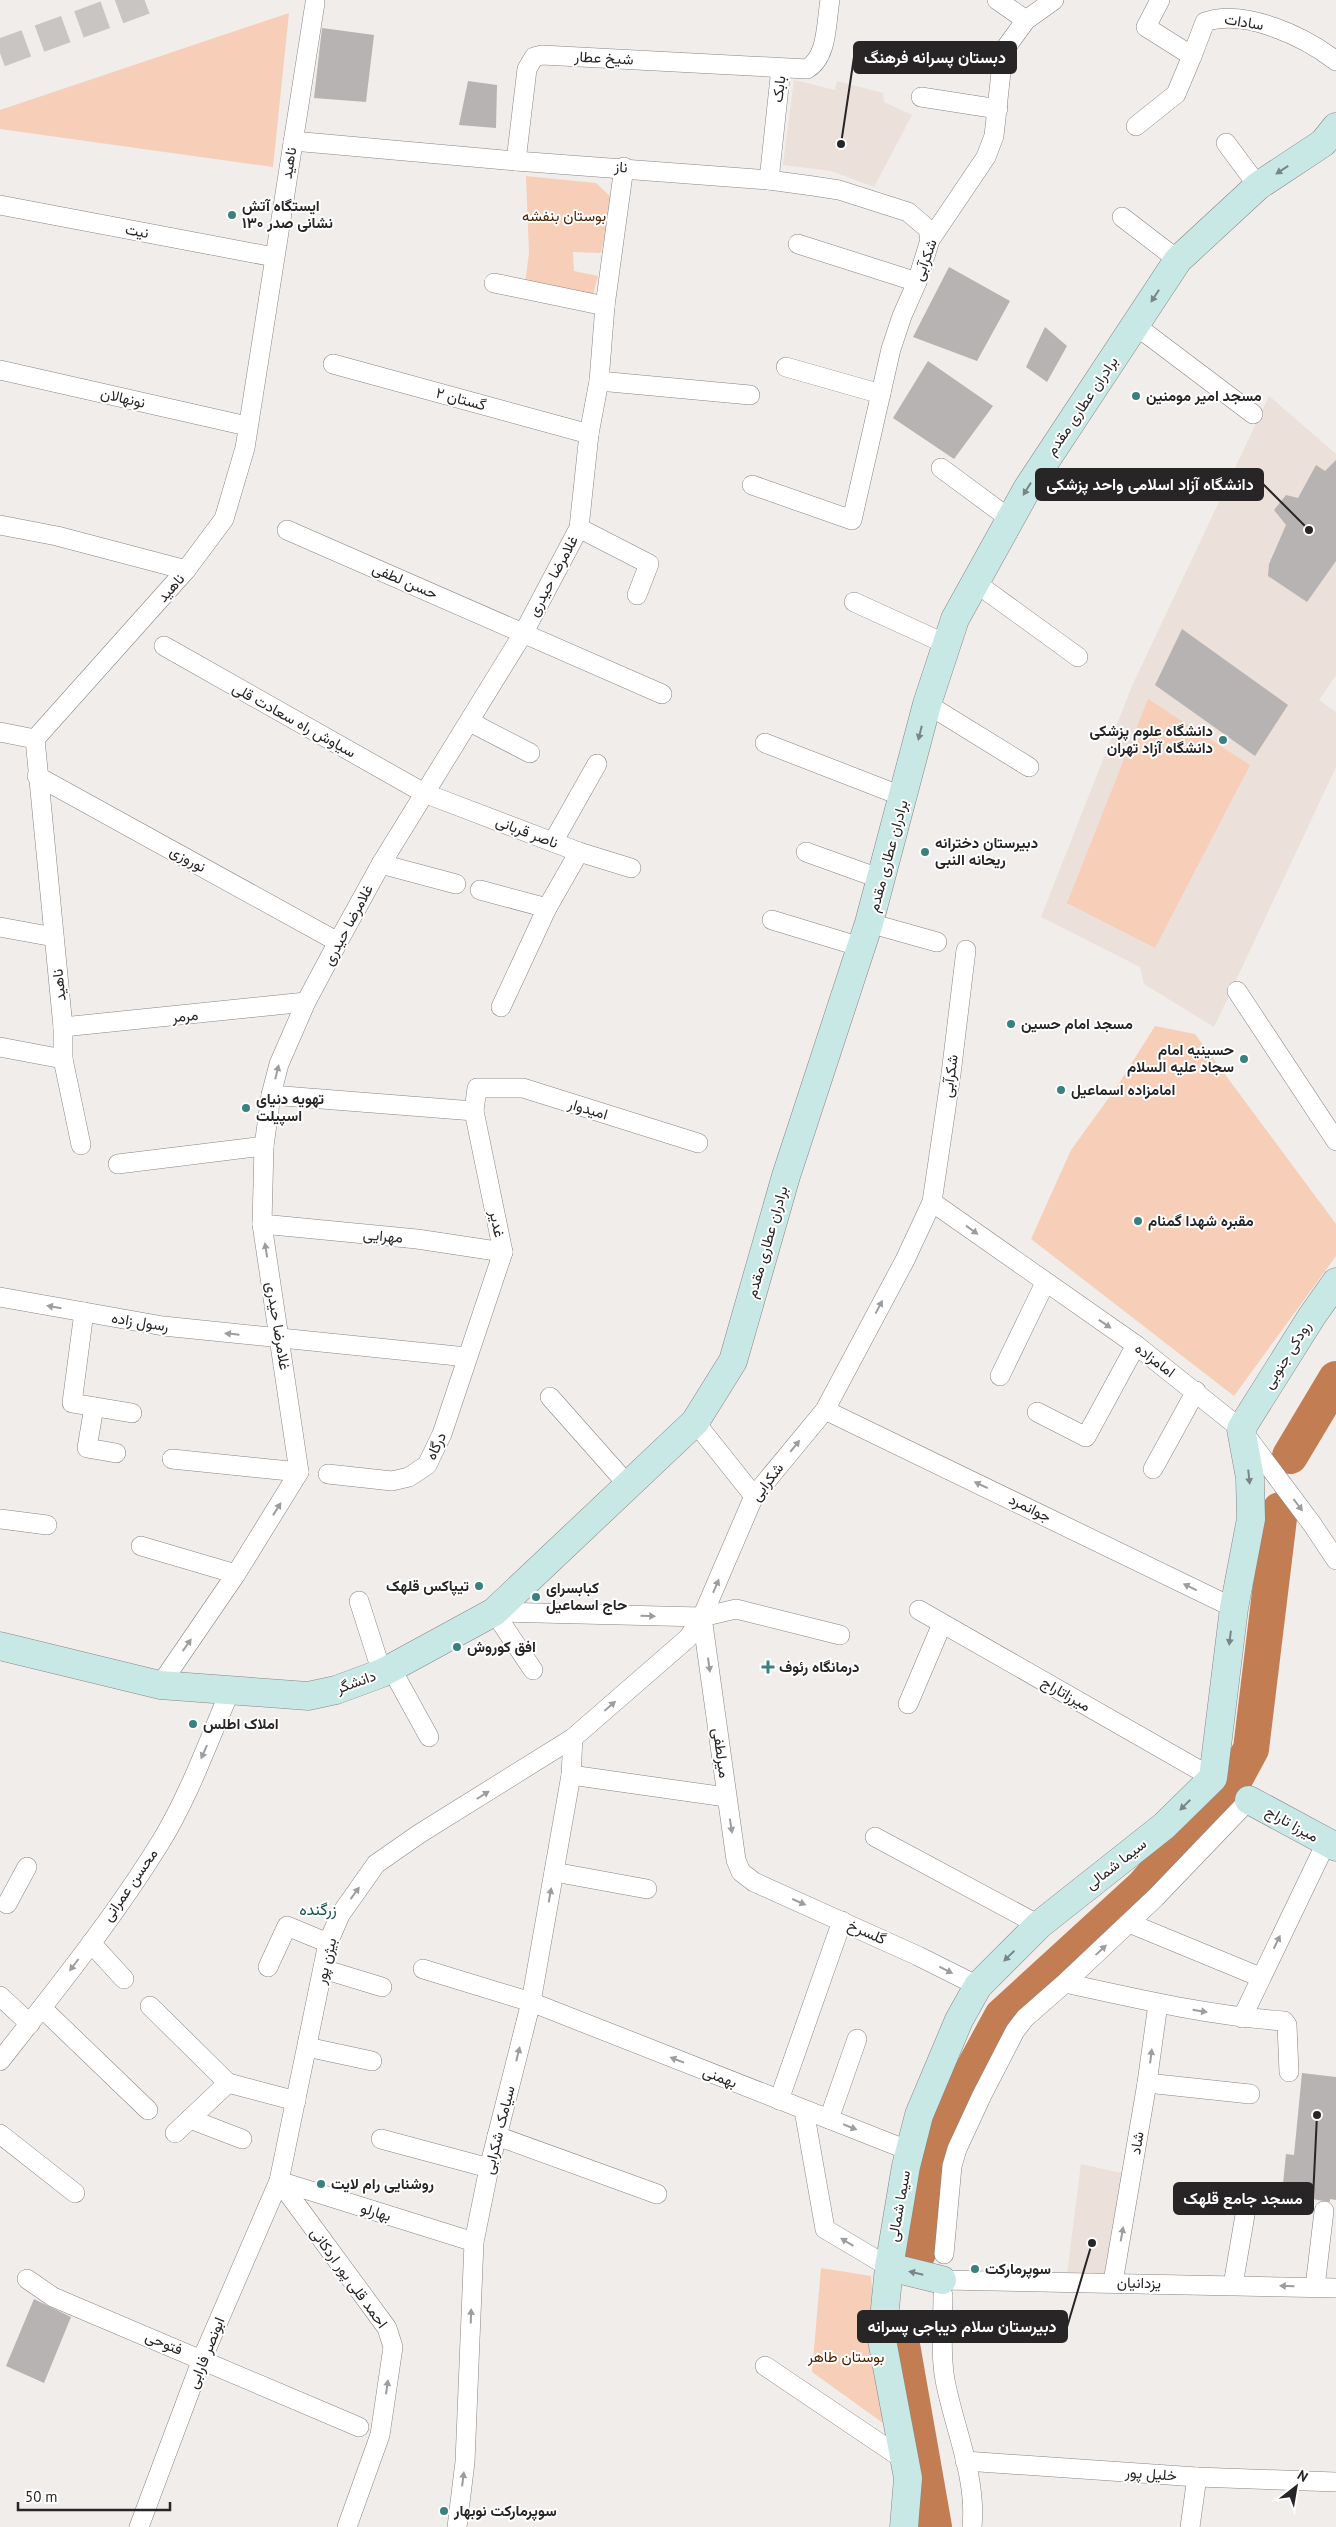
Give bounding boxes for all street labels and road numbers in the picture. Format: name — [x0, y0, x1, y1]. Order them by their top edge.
street label: سادات — [1223, 9, 1265, 34]
street label: شیخ عطار — [573, 46, 634, 71]
street label: بابک — [767, 74, 790, 103]
street label: ناهید — [277, 146, 300, 180]
street label: ناز — [613, 156, 628, 176]
street label: نیت — [124, 219, 151, 242]
street label: شکرآبی — [908, 236, 942, 284]
street label: برادران عطاری مقدم — [1041, 353, 1123, 459]
street label: نونهالان — [99, 383, 147, 412]
street label: گستان ۲ — [434, 383, 489, 414]
street label: غلامرضا حیدری — [523, 532, 583, 620]
street label: حسن لطفی — [369, 558, 441, 604]
street label: ناهید — [153, 569, 188, 606]
street label: سیاوش راه سعادت قلی — [229, 678, 359, 762]
street label: برادران عطاری مقدم — [863, 798, 913, 914]
street label: ناصر قربانی — [493, 811, 561, 853]
street label: نوروزی — [166, 841, 210, 877]
street label: غلامرضا حیدری — [318, 881, 378, 969]
street label: ناهید — [47, 968, 70, 1002]
street label: مرمر — [170, 1005, 199, 1026]
street label: شکرآبی — [937, 1053, 963, 1099]
street label: امیدوار — [565, 1093, 610, 1123]
street label: برادران عطاری مقدم — [741, 1184, 793, 1300]
street label: غدیر — [485, 1208, 509, 1239]
street label: مهرایی — [362, 1224, 404, 1248]
street label: غلامرضا حیدری — [261, 1280, 295, 1372]
street label: رسول زاده — [110, 1308, 170, 1335]
street label: رودکی جنوبی — [1258, 1317, 1316, 1393]
street label: امامزاده — [1131, 1338, 1179, 1381]
street label: درگاه — [421, 1429, 450, 1463]
street label: شکرابی — [746, 1459, 788, 1505]
street label: جوانمرد — [1006, 1489, 1055, 1526]
street label: دانشگر — [332, 1666, 378, 1698]
street label: میرزاتاراج — [1037, 1672, 1094, 1717]
street label: میرلطفی — [708, 1727, 734, 1779]
street label: میرزا تاراج — [1261, 1801, 1322, 1848]
street label: سیما شمالی — [1081, 1834, 1151, 1894]
street label: محسن عمرانی — [98, 1845, 162, 1925]
street label: گلسرخ — [844, 1915, 890, 1950]
street label: بیژن پور — [310, 1936, 341, 1987]
street label: بهمنی — [700, 2061, 740, 2093]
street label: سیامک شکرابی — [478, 2083, 520, 2176]
street label: شاد — [1125, 2130, 1148, 2156]
street label: سیما شمالی — [883, 2169, 915, 2243]
street label: بهارلو — [359, 2198, 394, 2225]
street label: احمد قلی پور اردکانی — [306, 2224, 392, 2332]
street label: یزدانیان — [1117, 2273, 1161, 2292]
street label: ابونصر فارابی — [183, 2314, 229, 2392]
street label: فتوحی — [142, 2326, 186, 2360]
street label: خلیل‌ پور — [1123, 2462, 1178, 2486]

